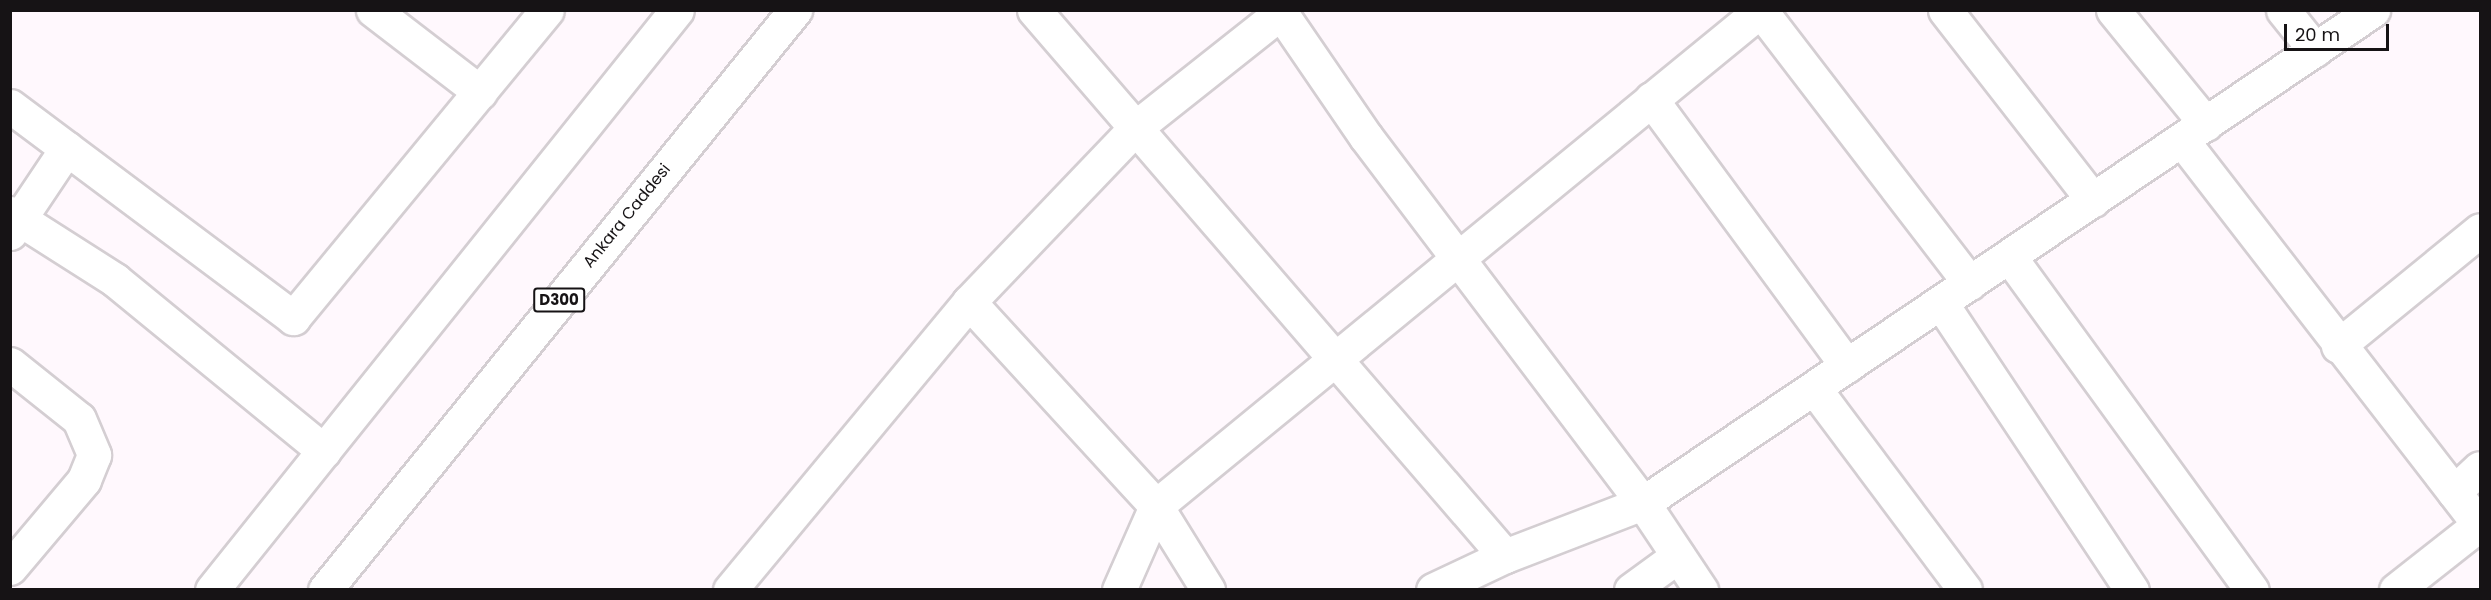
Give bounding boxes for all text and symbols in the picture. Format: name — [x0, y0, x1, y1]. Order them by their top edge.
scale bar — [2287, 12, 2392, 50]
text: 20 m — [2295, 22, 2340, 47]
street label: Ankara Caddesi — [579, 160, 675, 272]
road number: D300 — [532, 288, 586, 312]

